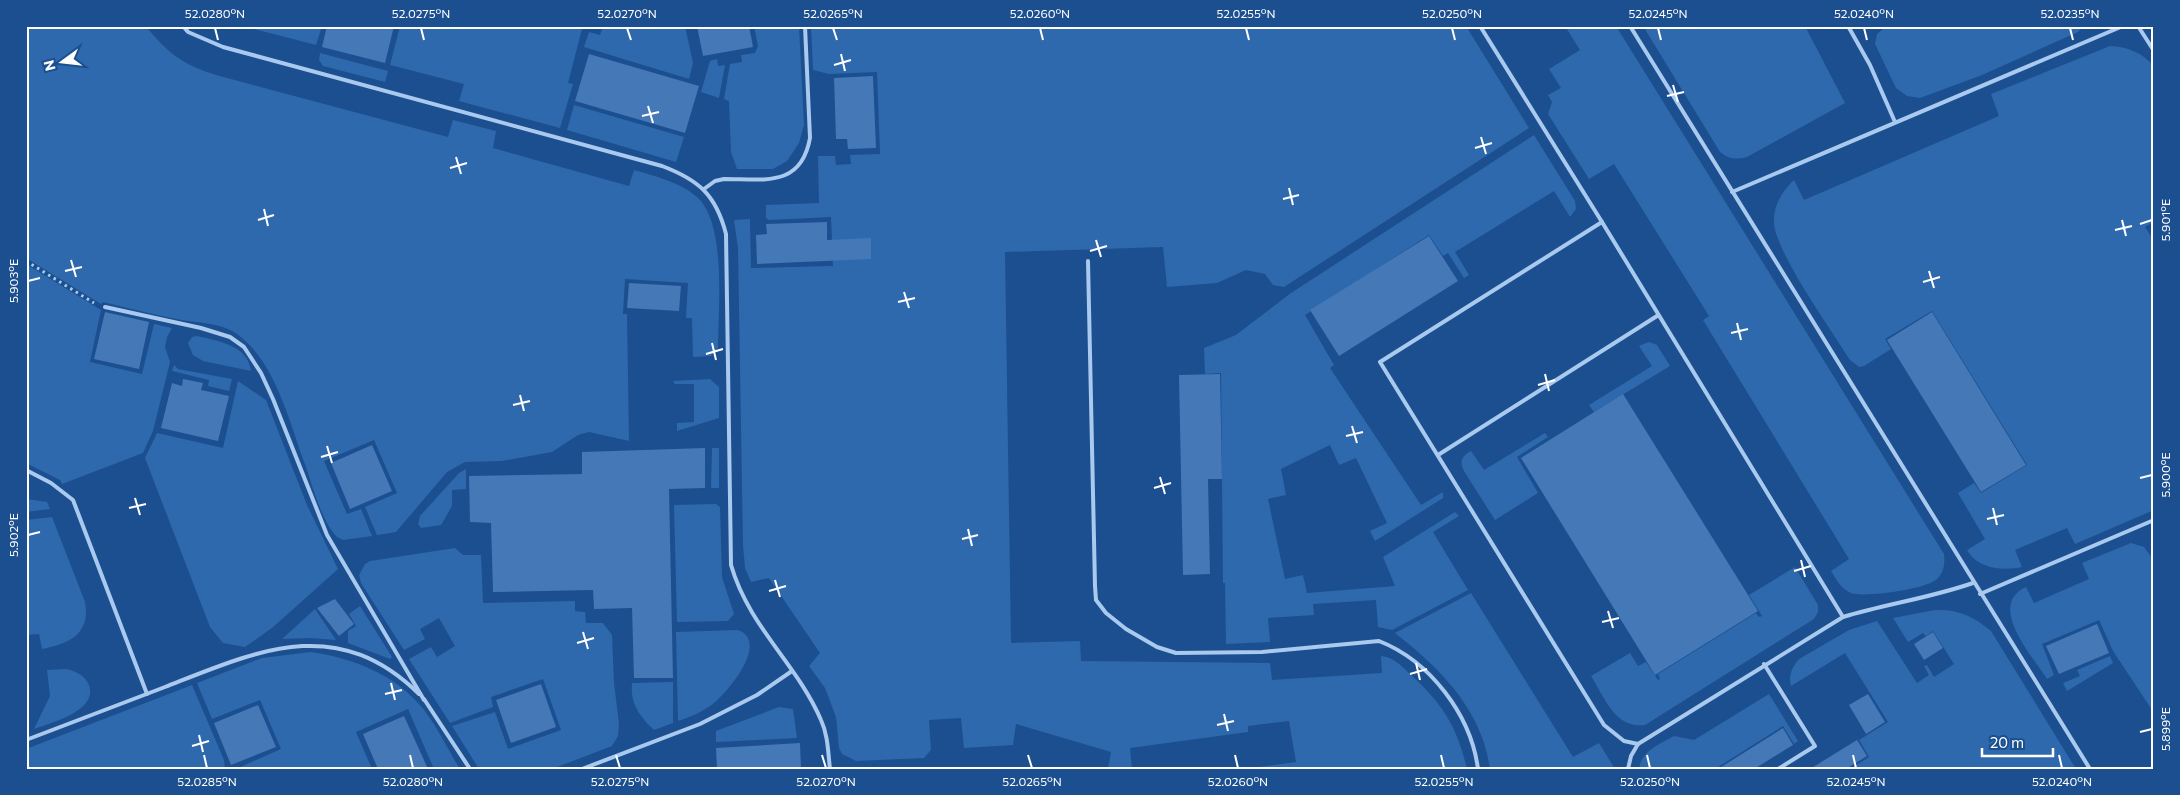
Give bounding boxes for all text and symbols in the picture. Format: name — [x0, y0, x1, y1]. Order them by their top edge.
text: 52.0280°N — [185, 6, 245, 20]
text: 52.0275°N — [392, 6, 450, 20]
text: 52.0270°N — [597, 6, 657, 20]
text: 52.0265°N — [803, 6, 863, 20]
text: 52.0260°N — [1010, 6, 1070, 20]
text: 52.0255°N — [1216, 6, 1276, 20]
text: 52.0250°N — [1422, 6, 1482, 20]
text: 52.0245°N — [1628, 6, 1688, 20]
text: 52.0240°N — [1834, 6, 1894, 20]
text: 52.0235°N — [2040, 6, 2100, 20]
north arrow — [38, 38, 88, 88]
text: N — [39, 58, 59, 73]
text: 5.901°E — [2158, 199, 2172, 241]
text: 5.903°E — [6, 259, 20, 303]
text: 5.900°E — [2158, 453, 2172, 498]
text: 5.902°E — [6, 513, 20, 557]
text: 5.899°E — [2158, 707, 2172, 751]
scale bar — [1982, 725, 2054, 757]
text: 20 m — [1990, 733, 2024, 751]
text: 52.0285°N — [177, 774, 237, 788]
text: 52.0280°N — [383, 774, 443, 788]
text: 52.0275°N — [591, 774, 649, 788]
text: 52.0270°N — [796, 774, 856, 788]
text: 52.0265°N — [1002, 774, 1062, 788]
text: 52.0260°N — [1208, 774, 1268, 788]
text: 52.0255°N — [1414, 774, 1474, 788]
text: 52.0250°N — [1620, 774, 1680, 788]
text: 52.0245°N — [1826, 774, 1886, 788]
text: 52.0240°N — [2032, 774, 2092, 788]

